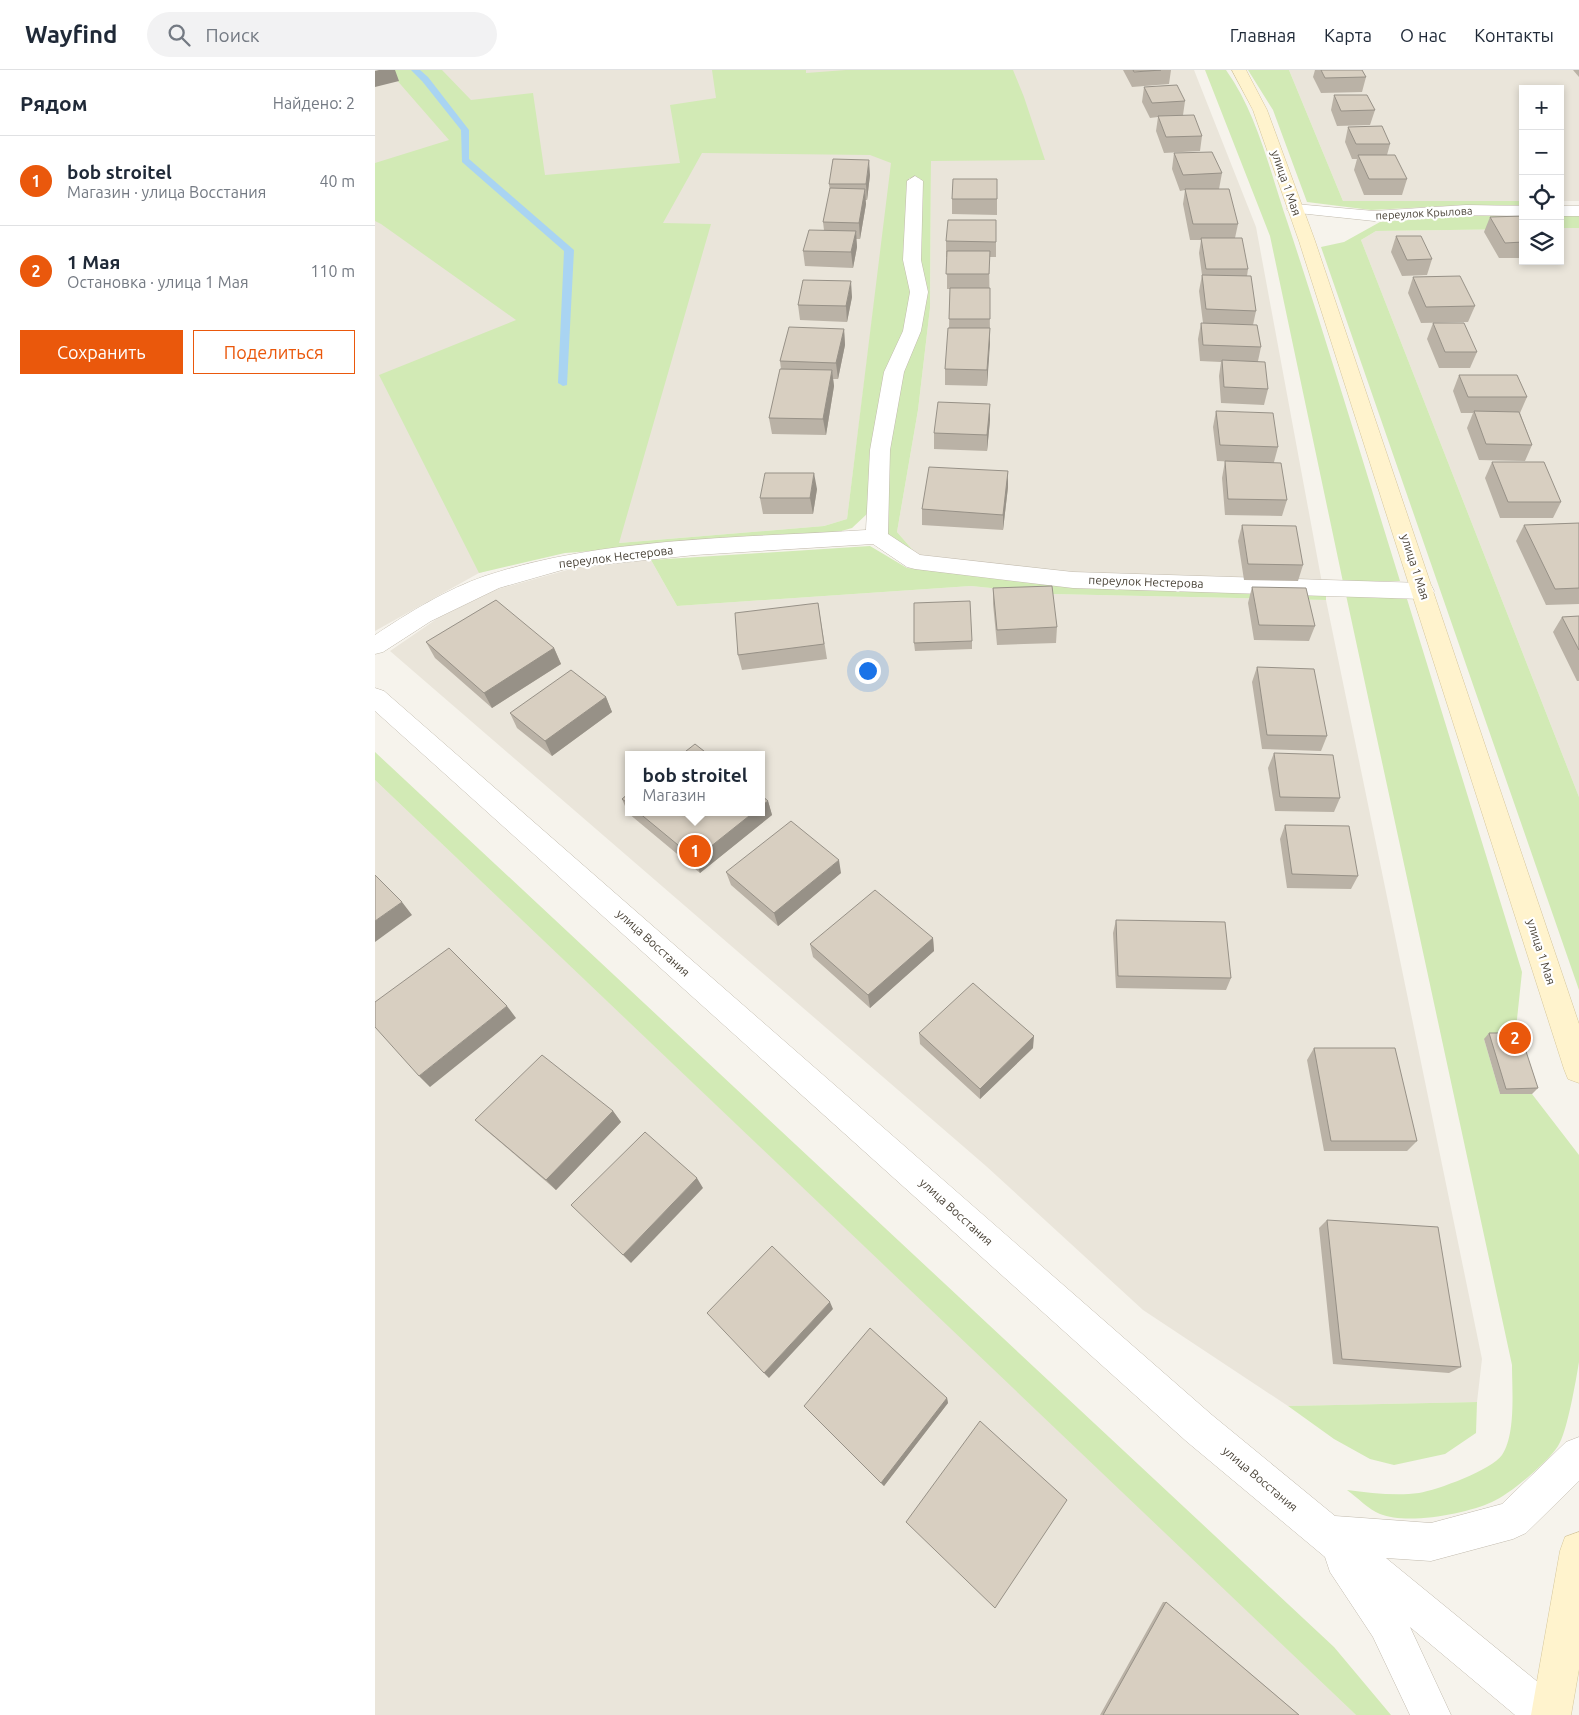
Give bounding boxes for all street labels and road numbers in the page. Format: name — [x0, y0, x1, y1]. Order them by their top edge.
street label: улица 1 Мая — [1269, 148, 1304, 217]
street label: переулок Крылова — [1375, 204, 1473, 222]
street label: улица 1 Мая — [1399, 532, 1432, 601]
street label: переулок Нестерова — [558, 543, 674, 570]
street label: переулок Нестерова — [1088, 573, 1204, 590]
street label: улица Восстания — [614, 906, 692, 979]
street label: улица 1 Мая — [1525, 917, 1558, 986]
street label: улица Восстания — [917, 1175, 995, 1248]
street label: улица Восстания — [1220, 1444, 1300, 1514]

